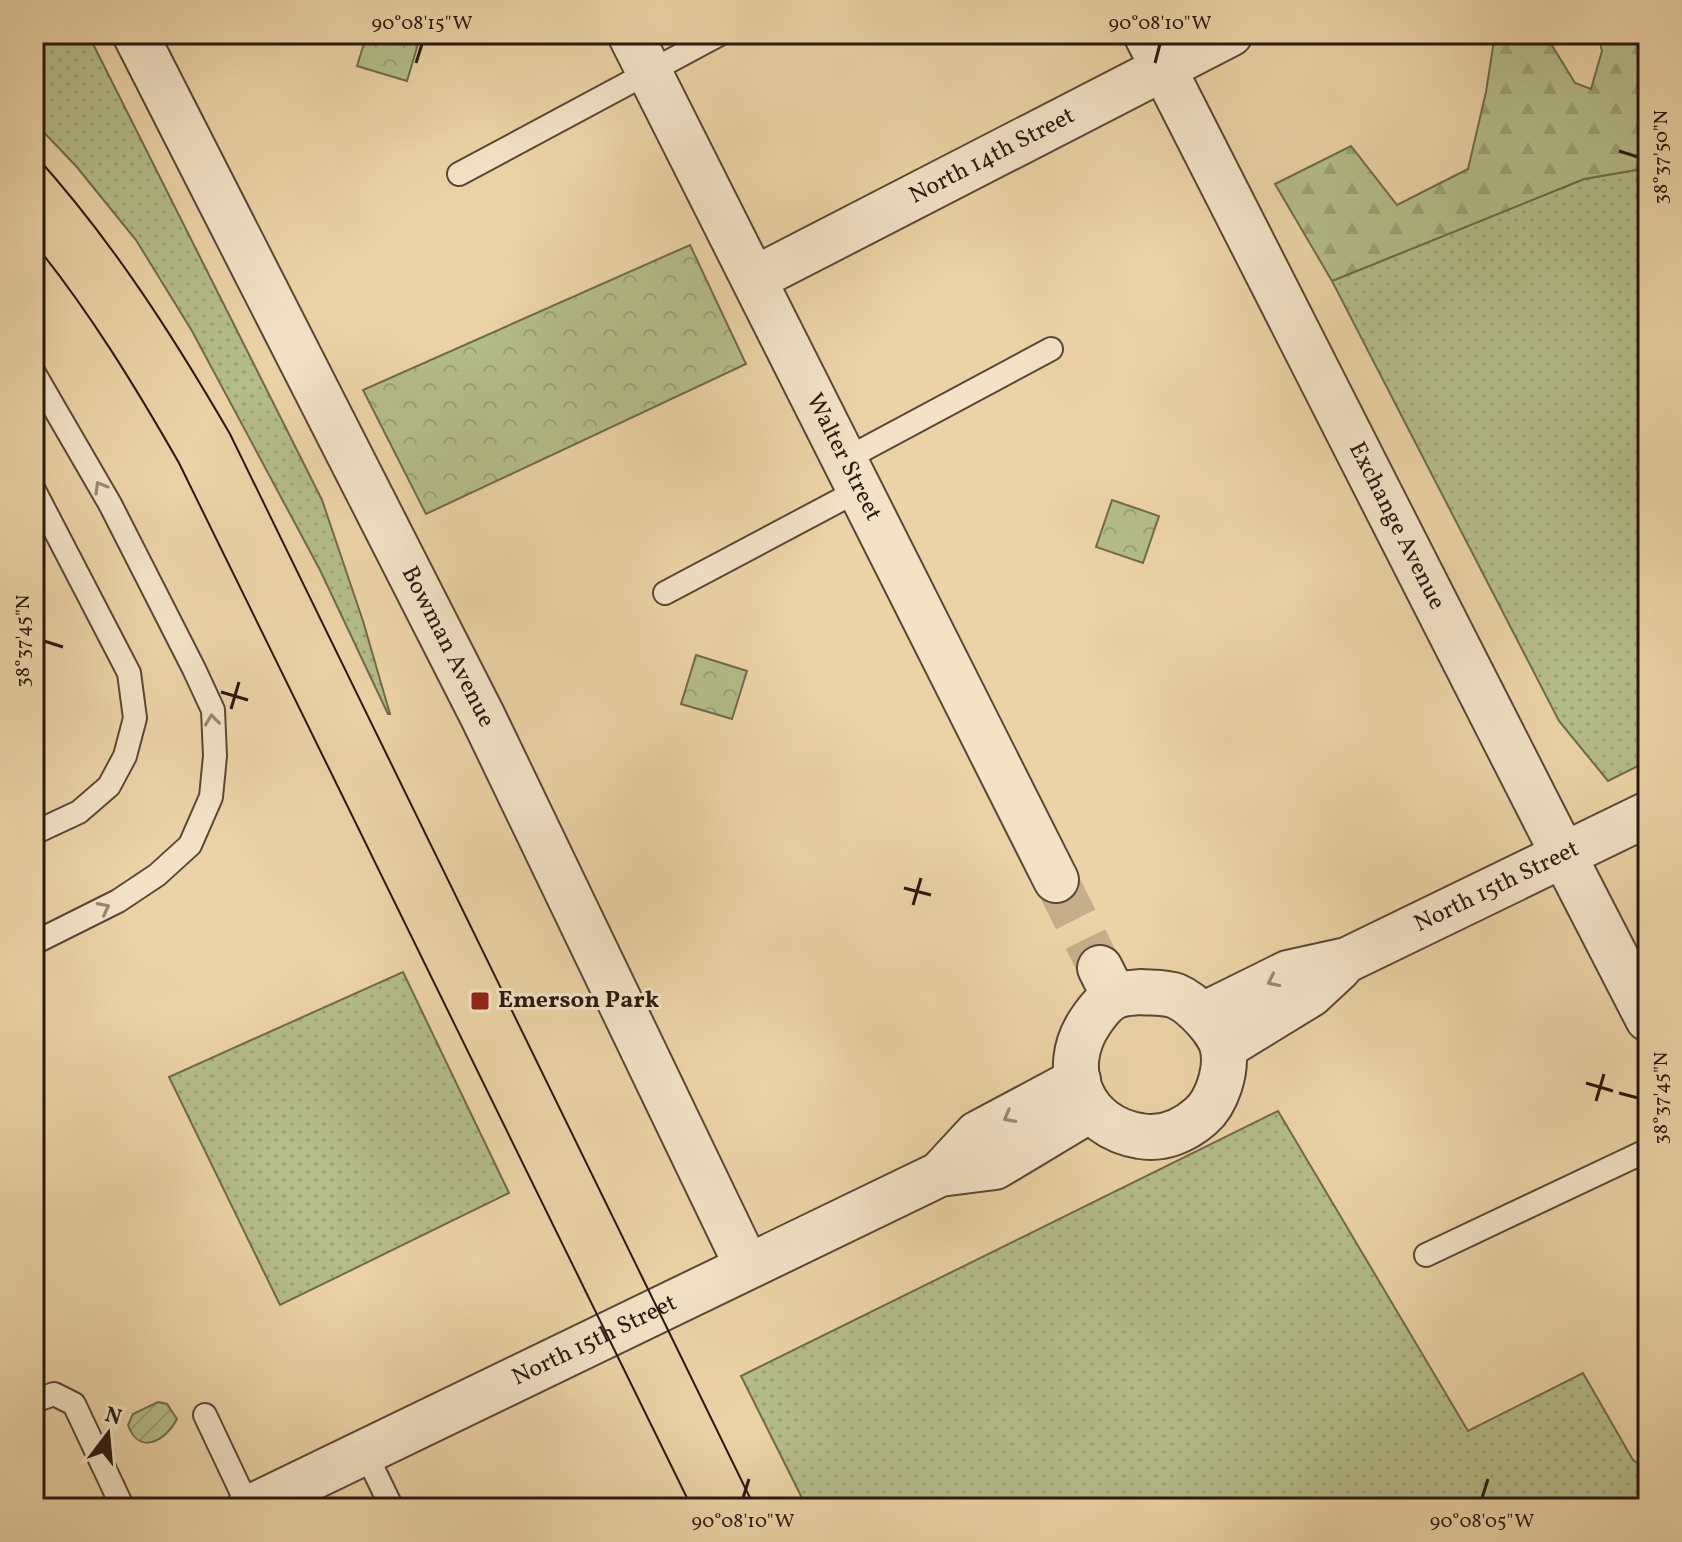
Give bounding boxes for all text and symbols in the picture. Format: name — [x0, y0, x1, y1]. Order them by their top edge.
text: 90°08'15"W — [372, 10, 472, 38]
text: 90°08'10"W — [1109, 10, 1211, 38]
street label: North 14th Street — [903, 100, 1081, 213]
text: 38°37'50"N — [1648, 110, 1676, 204]
street label: Walter Street — [797, 388, 890, 527]
street label: Exchange Avenue — [1339, 436, 1453, 616]
one-way arrow — [94, 481, 110, 496]
street label: Bowman Avenue — [392, 560, 503, 733]
text: 38°37'45"N — [10, 594, 38, 687]
one-way arrow — [204, 713, 221, 726]
street label: North 15th Street — [1409, 833, 1585, 942]
one-way arrow — [95, 902, 110, 918]
one-way arrow — [1266, 971, 1281, 987]
place label: Emerson Park — [498, 984, 660, 1018]
marker: Emerson Park — [469, 990, 491, 1012]
text: 38°37'45"N — [1648, 1051, 1676, 1144]
one-way arrow — [1002, 1108, 1017, 1123]
street label: North 15th Street — [506, 1287, 683, 1395]
north arrow — [68, 1394, 148, 1474]
text: N — [101, 1400, 125, 1434]
text: 90°08'10"W — [692, 1508, 794, 1536]
text: 90°08'05"W — [1430, 1508, 1534, 1536]

